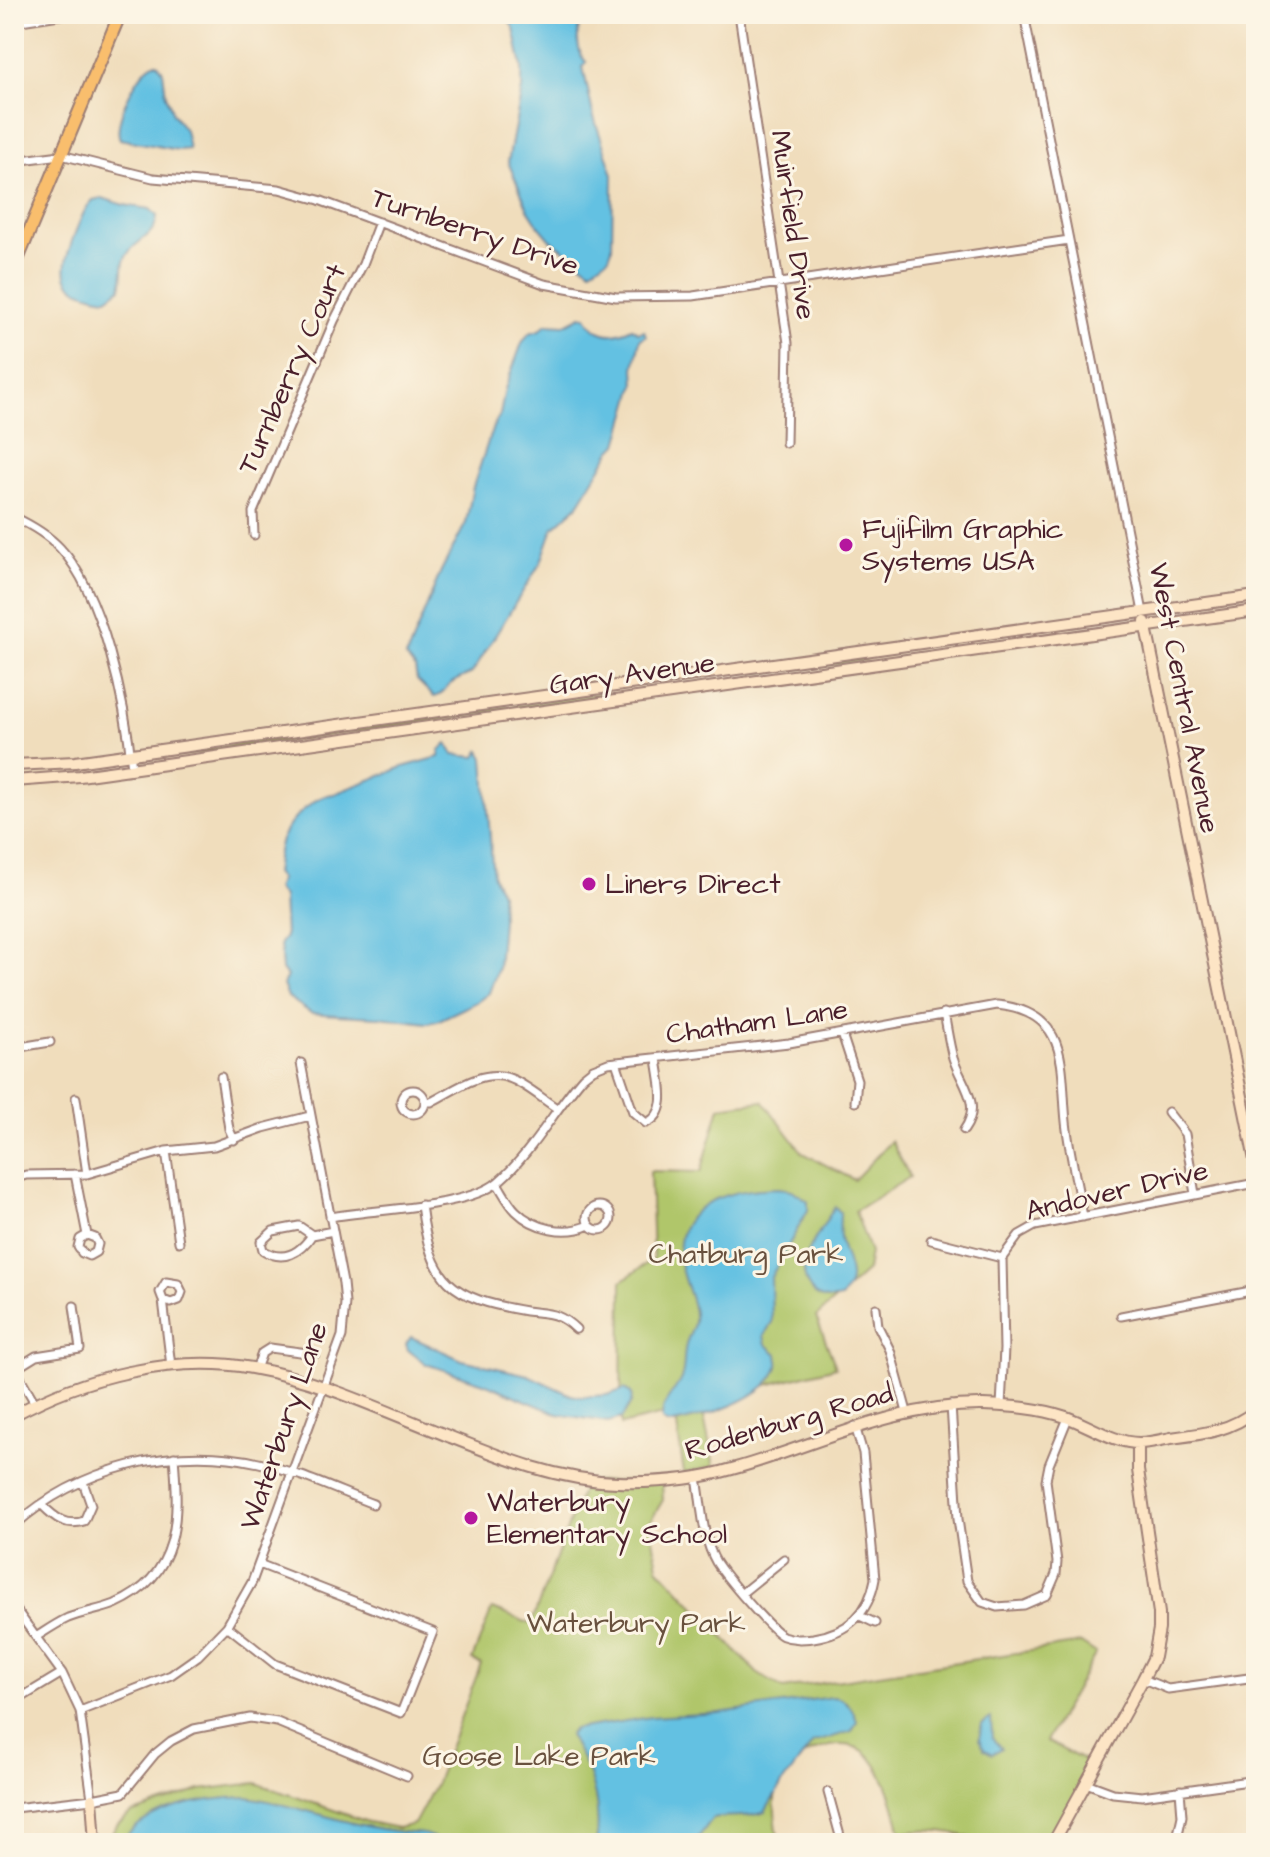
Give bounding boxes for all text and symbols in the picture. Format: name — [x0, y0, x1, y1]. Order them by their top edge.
street label: Muirfield Drive — [760, 128, 826, 322]
street label: Turnberry Drive — [365, 178, 584, 288]
street label: Turnberry Court — [228, 257, 358, 481]
place label: Fujifilm Graphic Systems USA — [862, 510, 1064, 583]
marker: Fujifilm Graphic Systems USA — [837, 536, 855, 554]
street label: West Central Avenue — [1139, 559, 1229, 837]
street label: Gary Avenue — [547, 643, 718, 707]
place label: Liners Direct — [605, 865, 781, 904]
marker: Liners Direct — [580, 875, 598, 893]
street label: Chatham Lane — [664, 990, 850, 1054]
street label: Andover Drive — [1022, 1151, 1212, 1231]
park label: Chatburg Park — [648, 1235, 844, 1275]
street label: Waterbury Lane — [230, 1317, 340, 1536]
street label: Rodenburg Road — [680, 1374, 898, 1471]
place label: Waterbury Elementary School — [487, 1483, 727, 1556]
marker: Waterbury Elementary School — [462, 1509, 480, 1527]
park label: Waterbury Park — [526, 1604, 746, 1645]
park label: Goose Lake Park — [422, 1737, 656, 1776]

